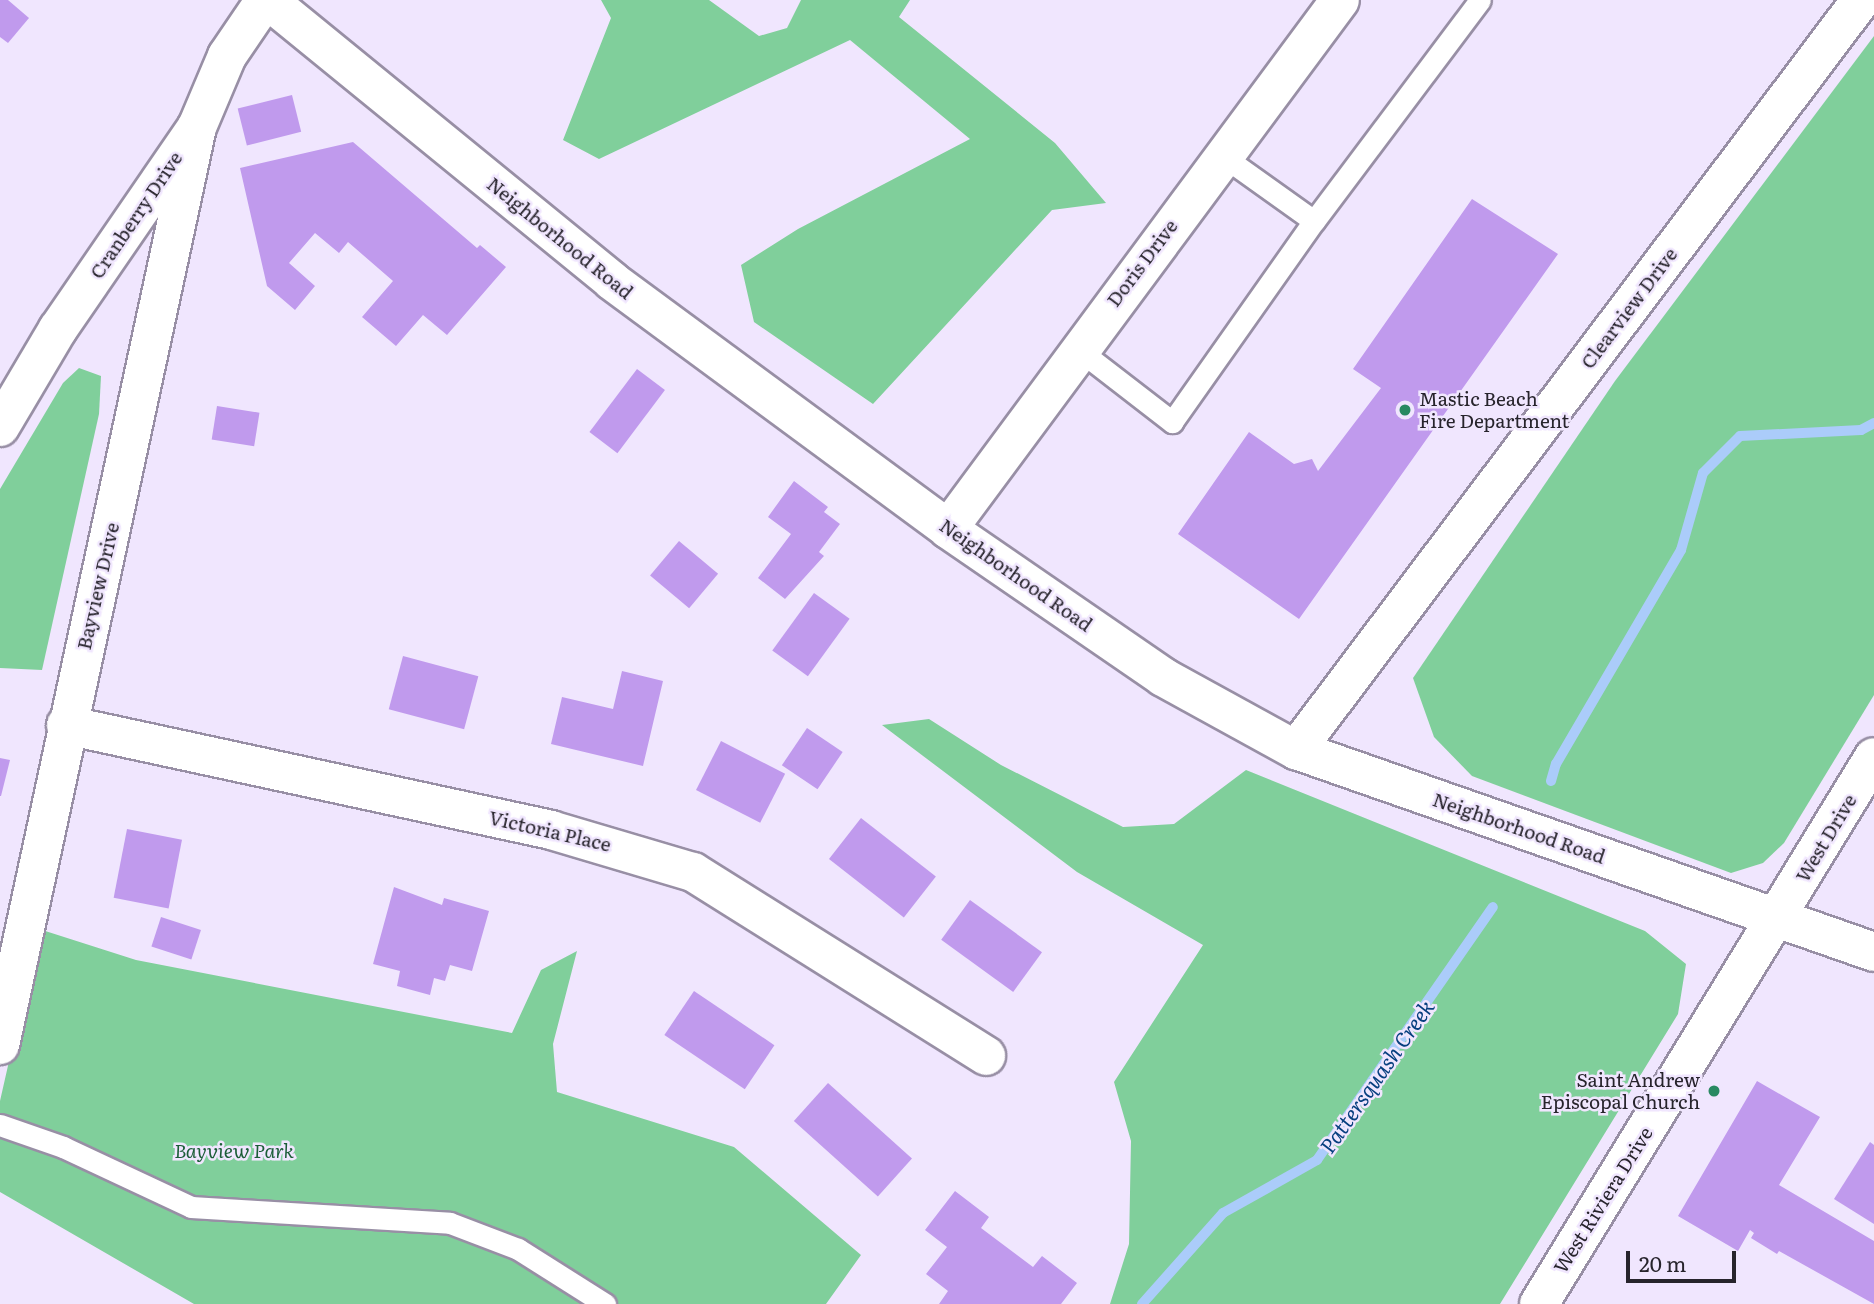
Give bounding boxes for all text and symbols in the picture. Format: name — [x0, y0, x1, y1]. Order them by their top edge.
street label: Cranberry Drive — [85, 147, 187, 283]
street label: Neighborhood Road — [483, 172, 637, 304]
street label: Doris Drive — [1102, 215, 1182, 311]
street label: Clearview Drive — [1576, 243, 1682, 373]
place label: Mastic Beach Fire Department — [1419, 388, 1569, 432]
marker: Mastic Beach Fire Department — [1397, 402, 1413, 418]
street label: Neighborhood Road — [935, 514, 1097, 636]
street label: Bayview Drive — [72, 520, 124, 652]
street label: Neighborhood Road — [1430, 788, 1608, 868]
street label: West Drive — [1791, 790, 1861, 886]
street label: Victoria Place — [487, 806, 613, 856]
water label: Pattersquash Creek — [1314, 994, 1438, 1158]
place label: Saint Andrew Episcopal Church — [1541, 1069, 1700, 1113]
marker: Saint Andrew Episcopal Church — [1706, 1083, 1722, 1099]
street label: West Riviera Drive — [1549, 1123, 1657, 1277]
park label: Bayview Park — [174, 1140, 294, 1162]
scale bar — [1629, 1238, 1739, 1282]
text: 20 m — [1639, 1247, 1686, 1278]

